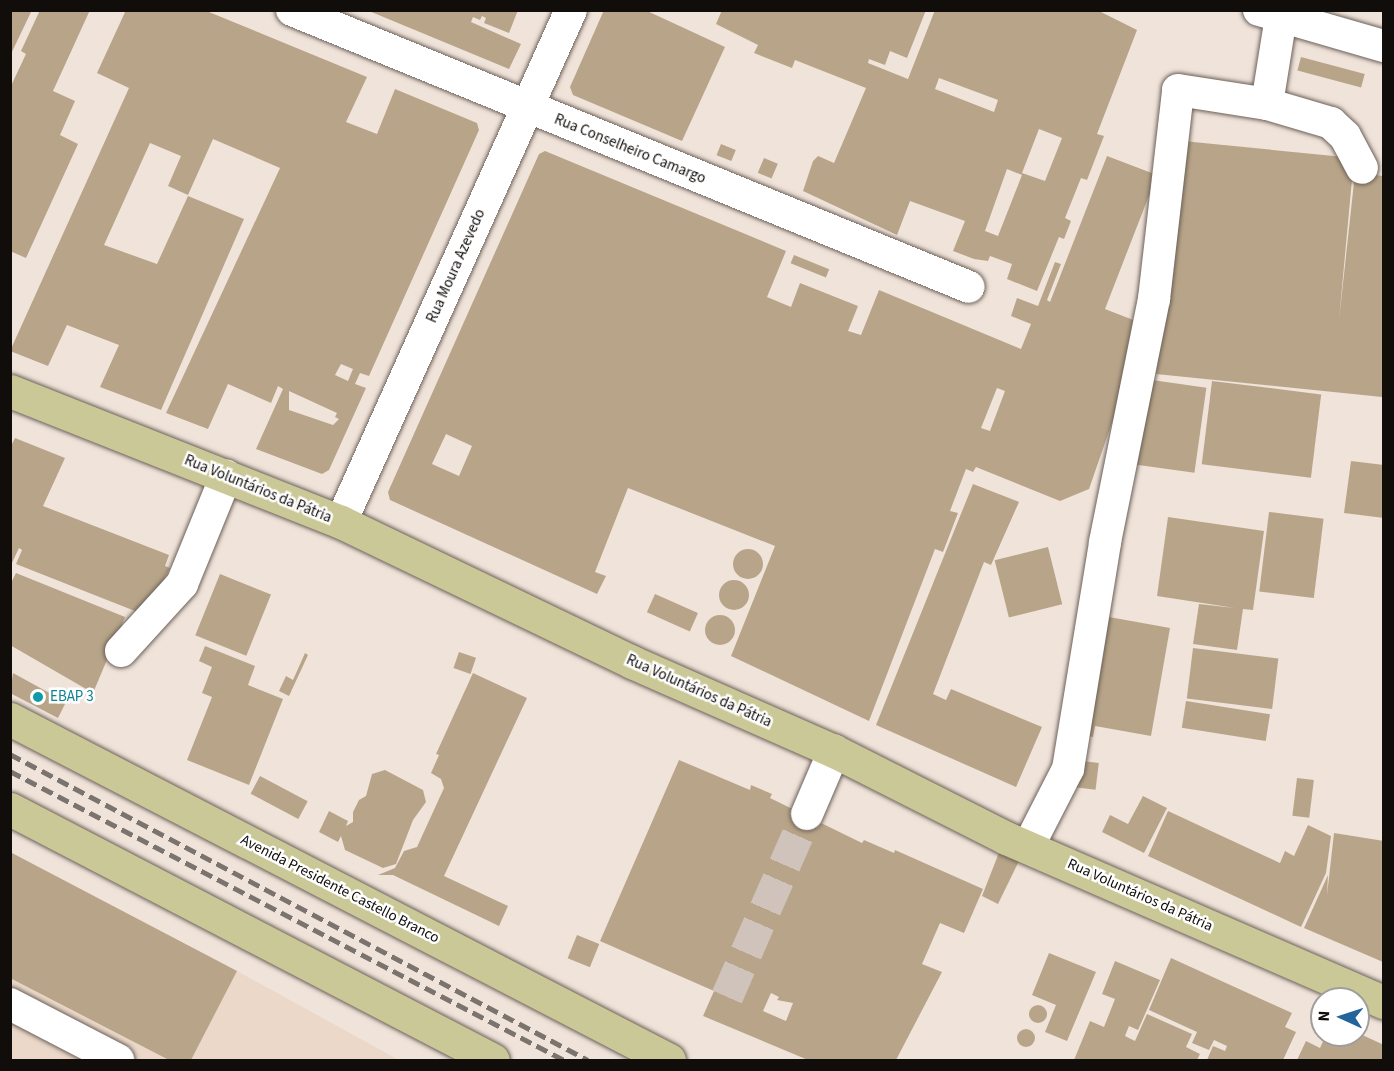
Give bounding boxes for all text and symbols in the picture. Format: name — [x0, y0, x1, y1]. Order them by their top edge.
street label: Rua Conselheiro Camargo — [552, 110, 708, 188]
street label: Rua Moura Azevedo — [423, 206, 489, 326]
street label: Rua Voluntários da Pátria — [182, 451, 334, 527]
street label: Rua Voluntários da Pátria — [623, 651, 775, 731]
place label: EBAP 3 — [50, 688, 94, 706]
marker: EBAP 3 — [31, 690, 45, 704]
street label: Avenida Presidente Castello Branco — [238, 831, 442, 947]
street label: Rua Voluntários da Pátria — [1064, 855, 1216, 935]
north arrow — [1310, 987, 1370, 1047]
text: N — [1313, 1010, 1335, 1022]

